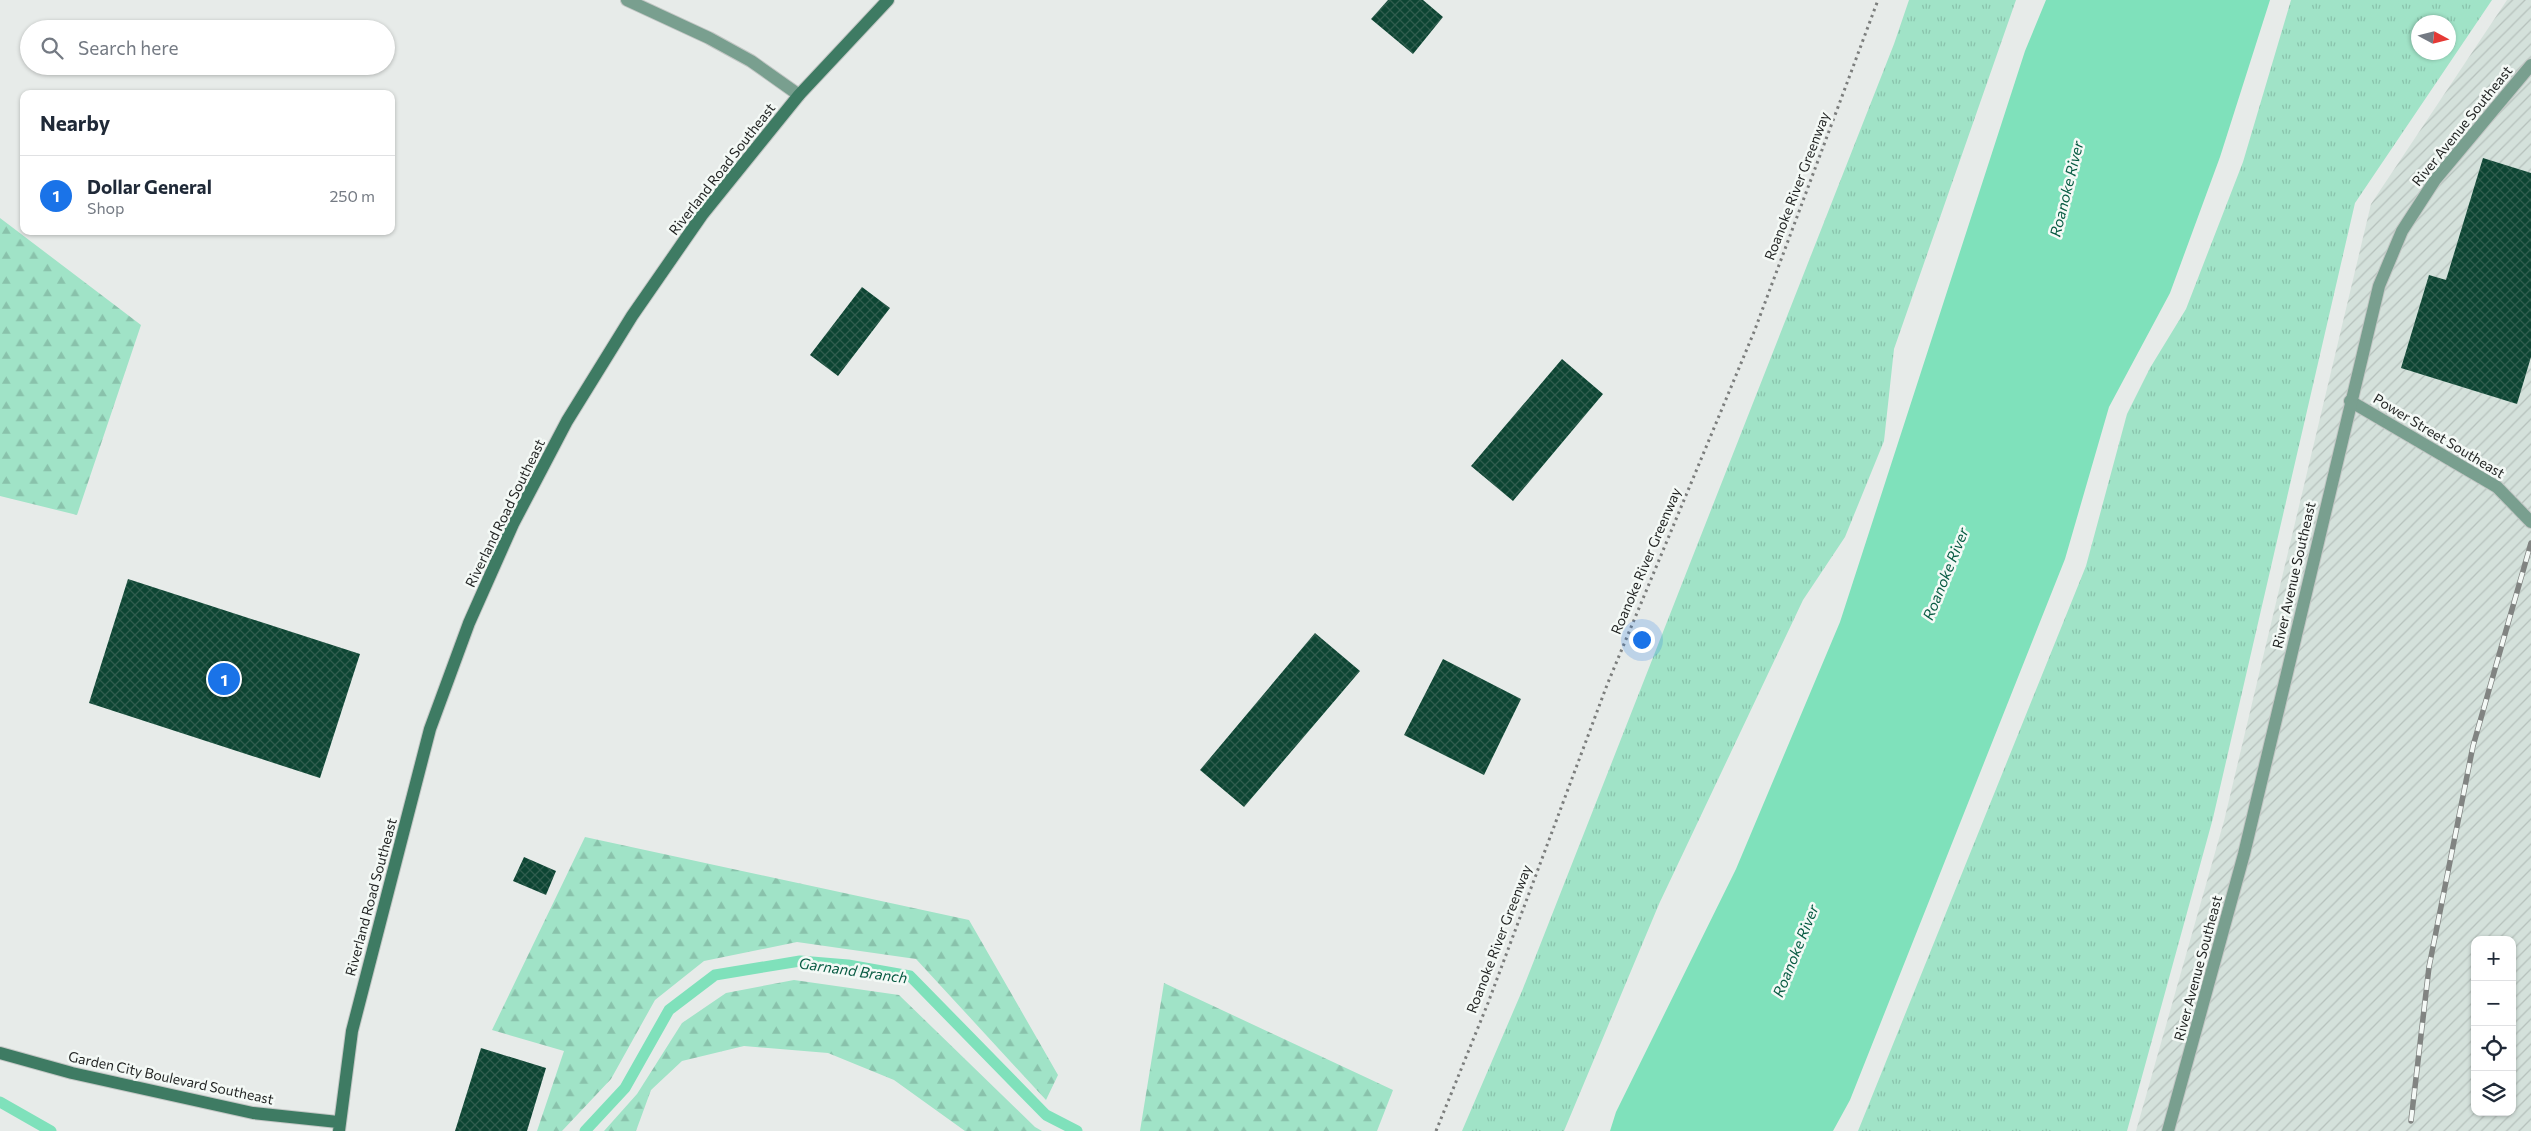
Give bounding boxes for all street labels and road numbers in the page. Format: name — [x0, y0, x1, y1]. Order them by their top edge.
street label: River Avenue Southeast — [2408, 62, 2516, 189]
street label: Riverland Road Southeast — [665, 99, 779, 238]
street label: Roanoke River Greenway — [1760, 109, 1833, 262]
street label: Power Street Southeast — [2370, 390, 2508, 482]
street label: Riverland Road Southeast — [461, 436, 548, 590]
street label: Roanoke River Greenway — [1607, 485, 1684, 637]
street label: River Avenue Southeast — [2268, 500, 2319, 650]
street label: Riverland Road Southeast — [341, 816, 400, 978]
street label: Roanoke River Greenway — [1462, 862, 1535, 1015]
street label: River Avenue Southeast — [2170, 893, 2225, 1042]
street label: Garden City Boulevard Southeast — [67, 1047, 276, 1108]

